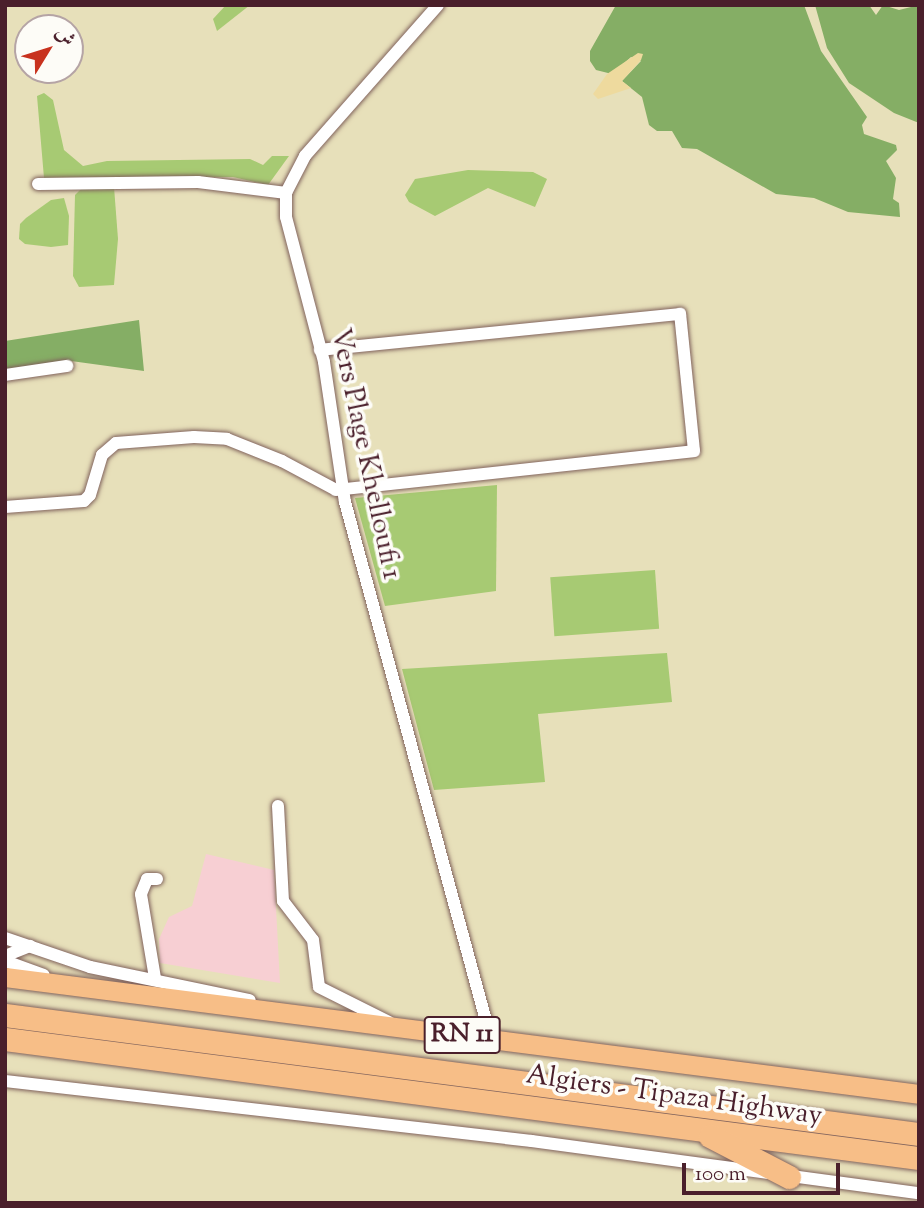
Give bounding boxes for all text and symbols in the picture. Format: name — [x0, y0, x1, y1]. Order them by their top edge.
north arrow — [14, 14, 84, 84]
text: ش — [48, 21, 81, 53]
street label: Vers Plage Khelloufi 1 — [322, 325, 408, 583]
road number: RN 11 — [424, 1012, 500, 1058]
street label: Algiers - Tipaza Highway — [524, 1059, 824, 1133]
scale bar — [686, 1148, 844, 1192]
text: 100 m — [695, 1160, 746, 1190]

